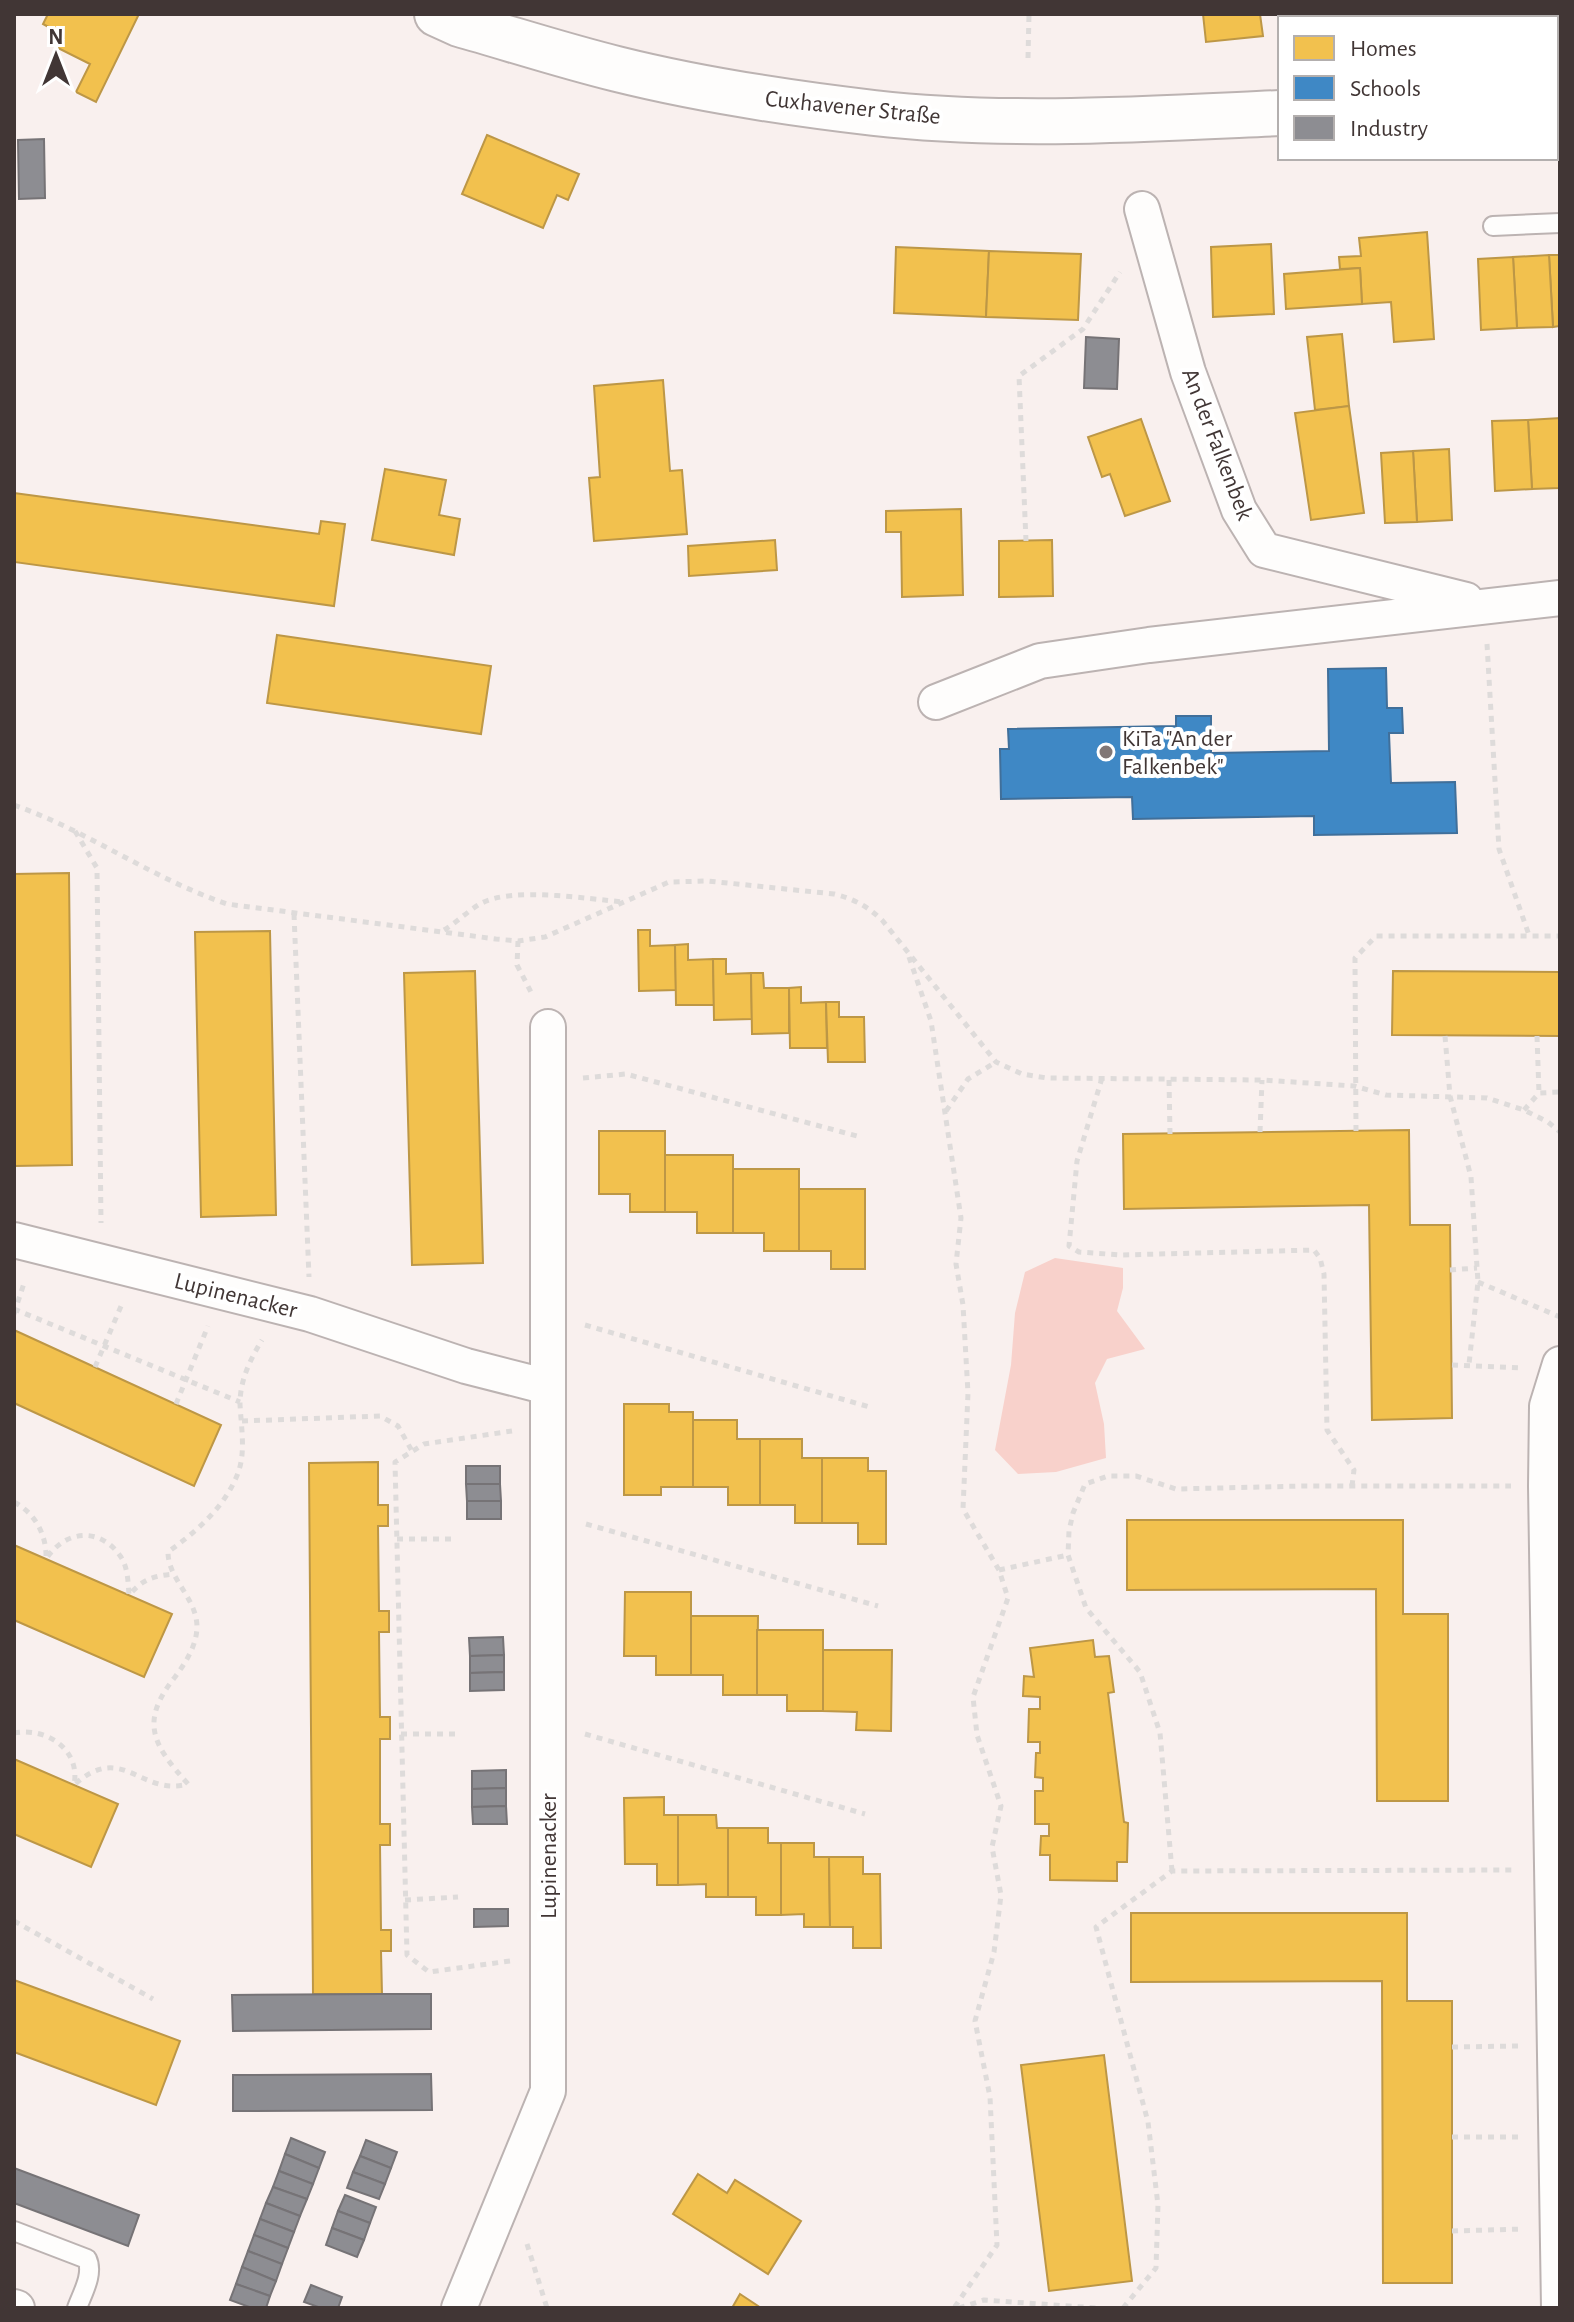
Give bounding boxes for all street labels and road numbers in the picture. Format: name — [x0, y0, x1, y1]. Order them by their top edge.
street label: Cuxhavener Straße — [764, 87, 942, 129]
street label: An der Falkenbek — [1177, 365, 1257, 524]
street label: Lupinenacker — [172, 1269, 300, 1323]
street label: Lupinenacker — [537, 1793, 561, 1919]

